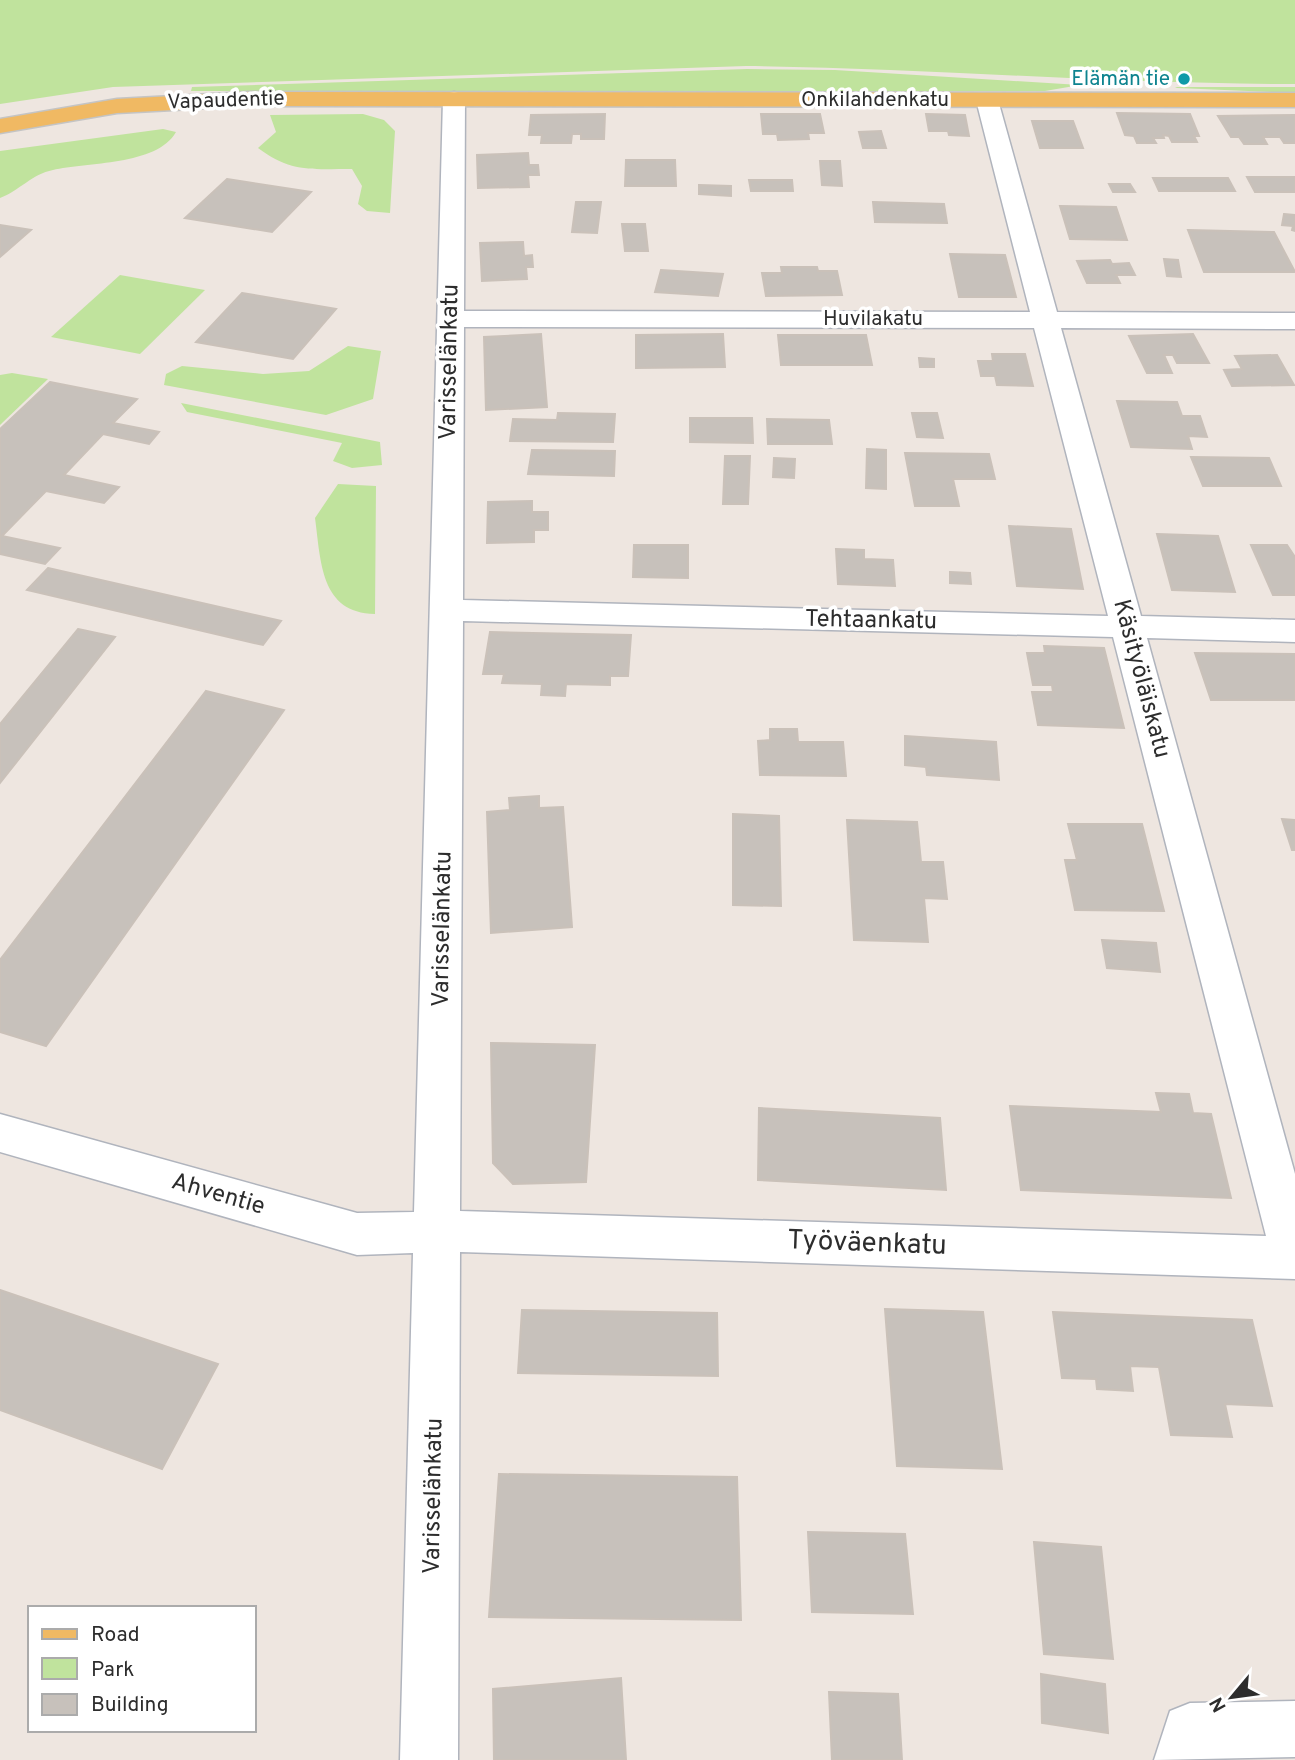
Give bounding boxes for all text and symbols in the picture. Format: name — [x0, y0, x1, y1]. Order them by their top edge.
place label: Elämän tie — [1071, 66, 1170, 93]
marker: Elämän tie — [1176, 71, 1192, 87]
street label: Vapaudentie — [167, 85, 285, 117]
street label: Onkilahdenkatu — [801, 87, 949, 114]
street label: Varisselänkatu — [434, 284, 466, 440]
street label: Huvilakatu — [823, 306, 923, 333]
street label: Käsityöläiskatu — [1105, 596, 1177, 762]
street label: Tehtaankatu — [805, 605, 937, 637]
street label: Varisselänkatu — [427, 851, 459, 1007]
street label: Ahventie — [168, 1167, 268, 1223]
street label: Työväenkatu — [787, 1223, 947, 1265]
street label: Varisselänkatu — [418, 1418, 450, 1574]
legend — [28, 1606, 256, 1732]
text: Road — [91, 1622, 140, 1649]
text: Park — [91, 1657, 134, 1684]
north arrow — [1197, 1662, 1267, 1732]
text: Building — [91, 1692, 169, 1719]
text: N — [1205, 1692, 1233, 1716]

